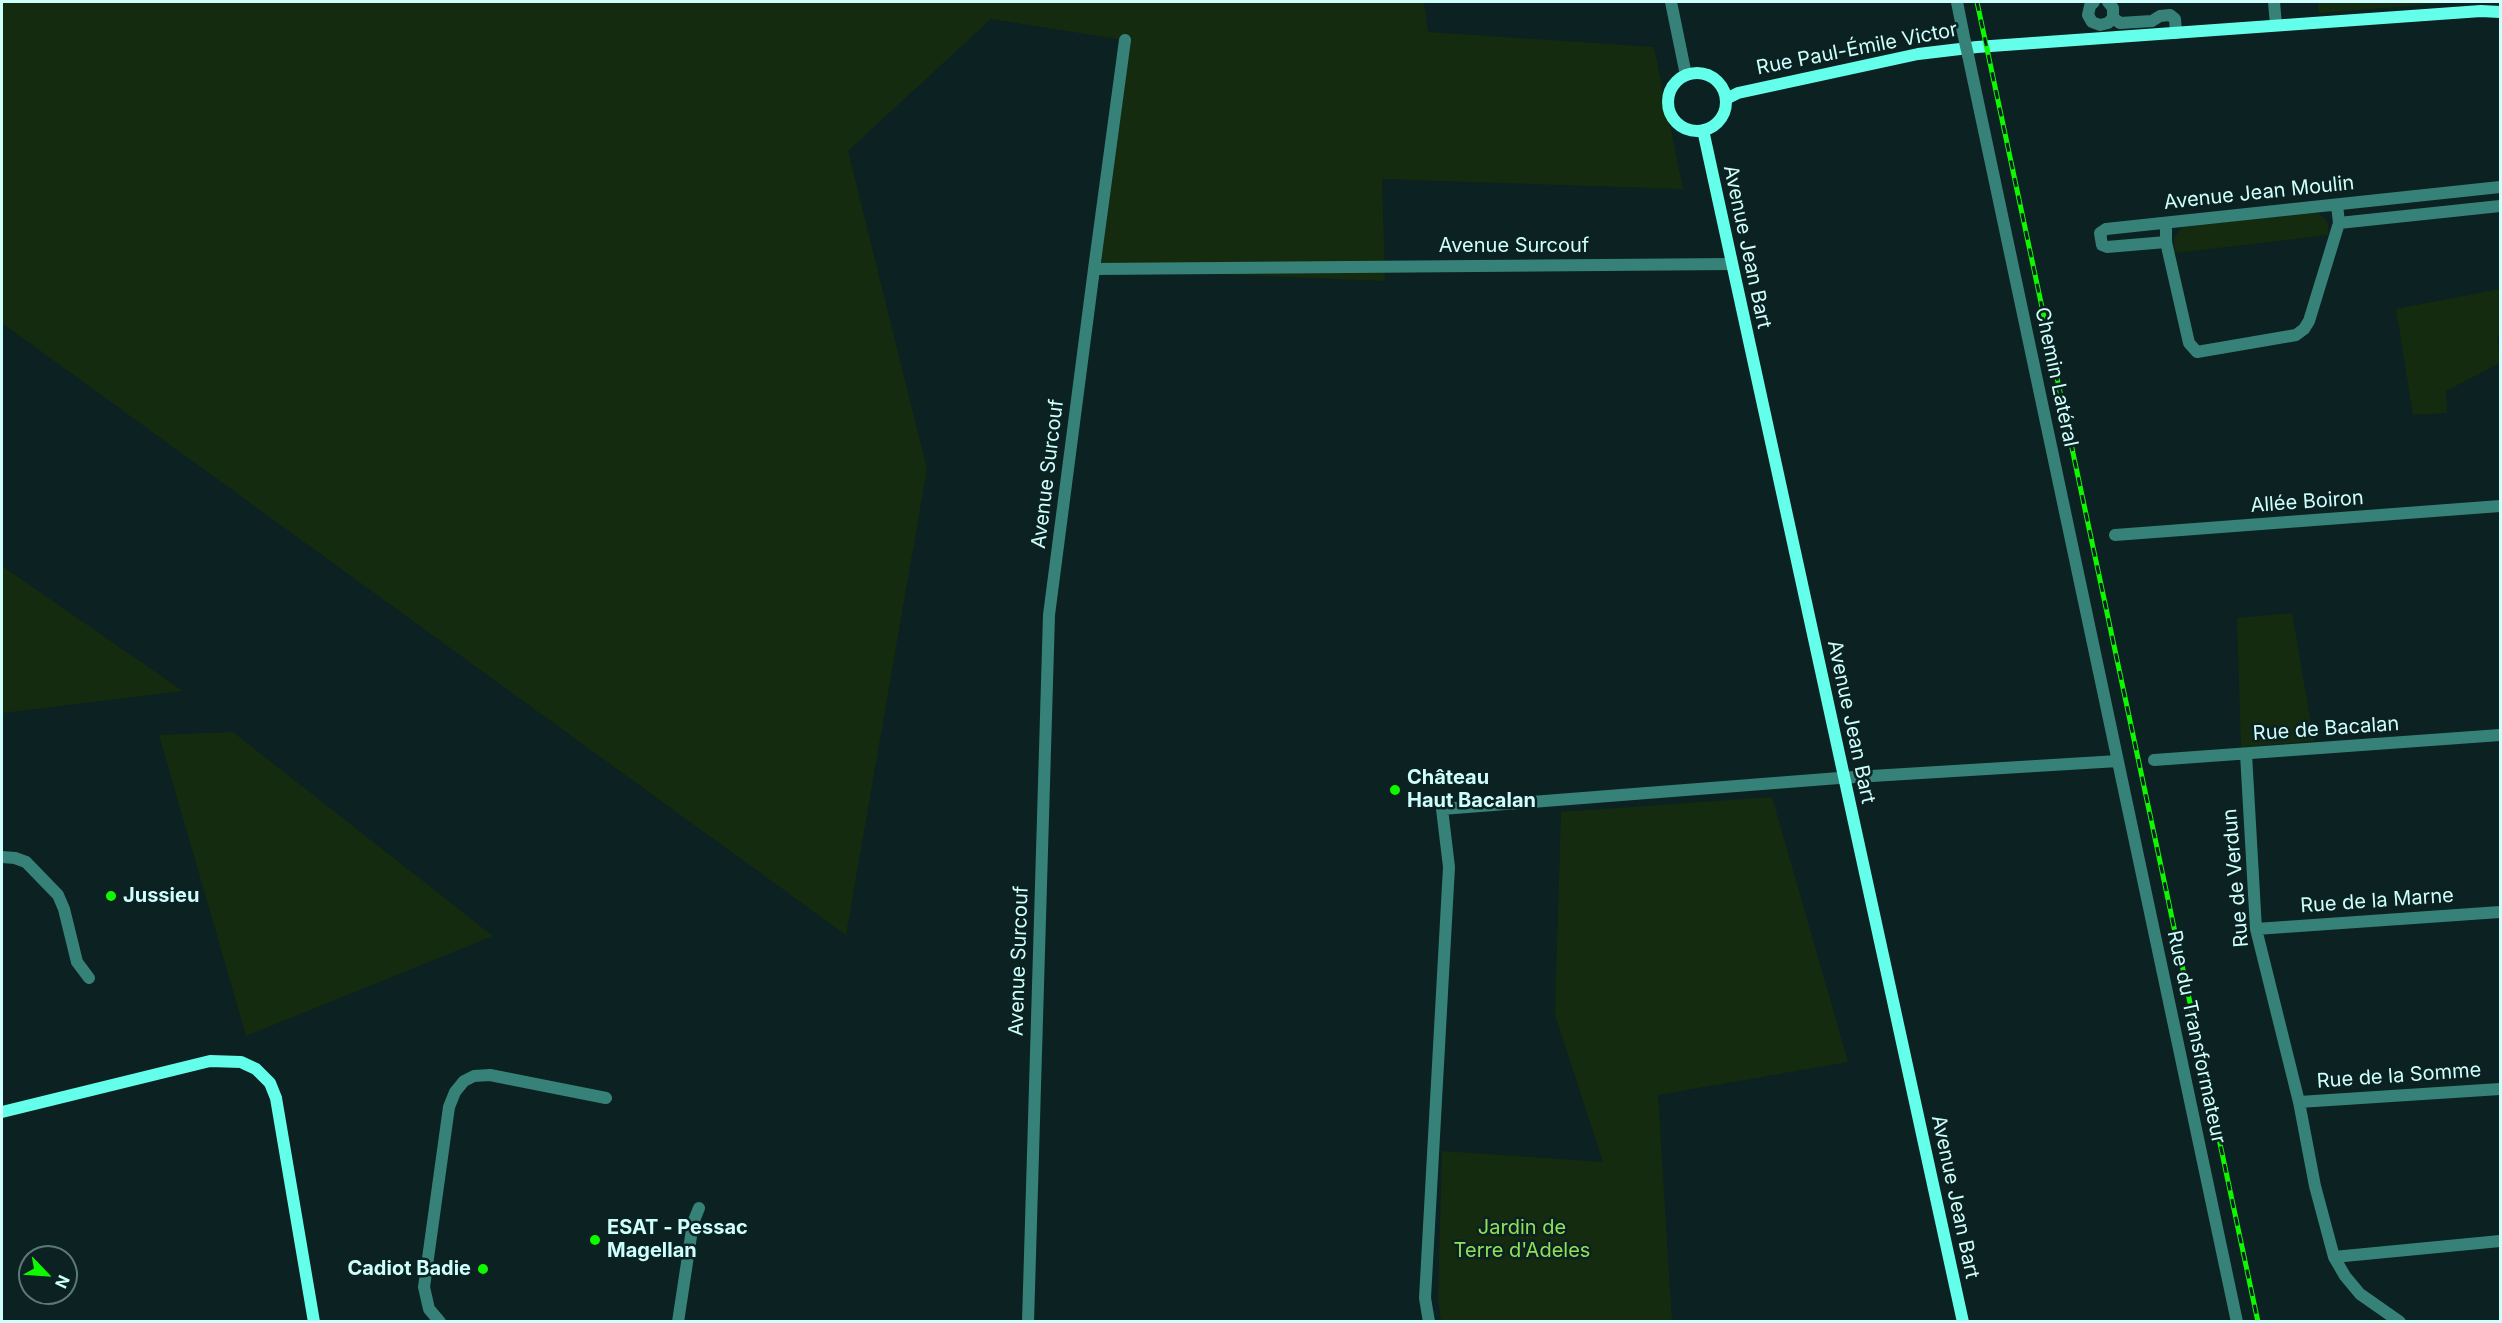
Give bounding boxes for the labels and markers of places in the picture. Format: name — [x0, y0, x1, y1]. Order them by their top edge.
place label: Château Haut Bacalan — [1407, 766, 1536, 813]
marker: Château Haut Bacalan — [1388, 783, 1402, 797]
place label: Jussieu — [123, 884, 199, 908]
marker: Jussieu — [104, 889, 118, 903]
place label: ESAT - Pessac Magellan — [607, 1216, 748, 1263]
marker: ESAT - Pessac Magellan — [588, 1233, 602, 1247]
place label: Cadiot Badie — [347, 1257, 471, 1281]
marker: Cadiot Badie — [476, 1262, 490, 1276]

